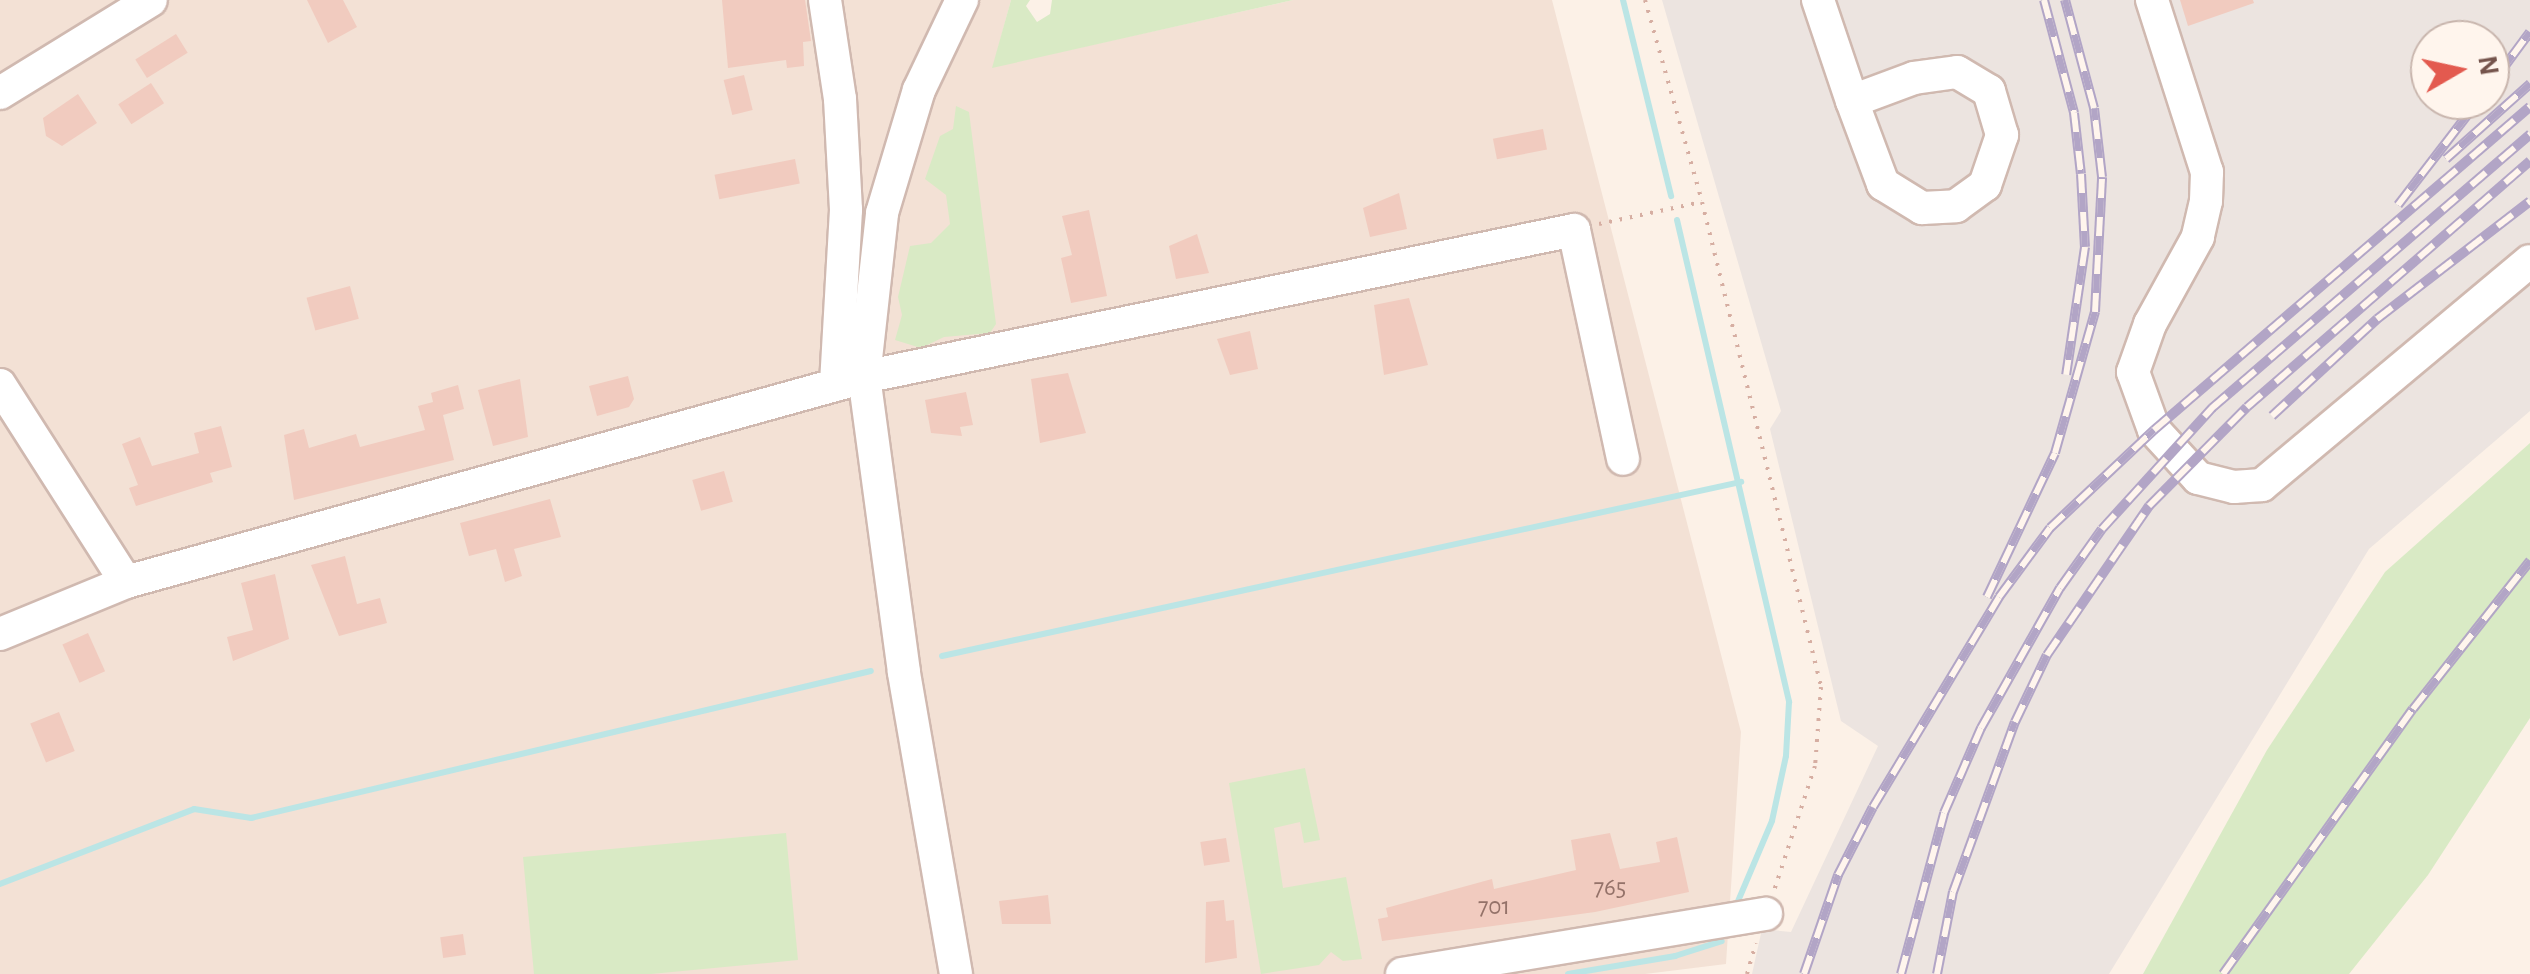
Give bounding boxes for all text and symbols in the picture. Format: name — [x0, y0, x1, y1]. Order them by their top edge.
north arrow — [2410, 20, 2510, 120]
text: N — [2472, 54, 2503, 77]
house number: 765 — [1594, 873, 1626, 903]
house number: 701 — [1478, 892, 1510, 922]

